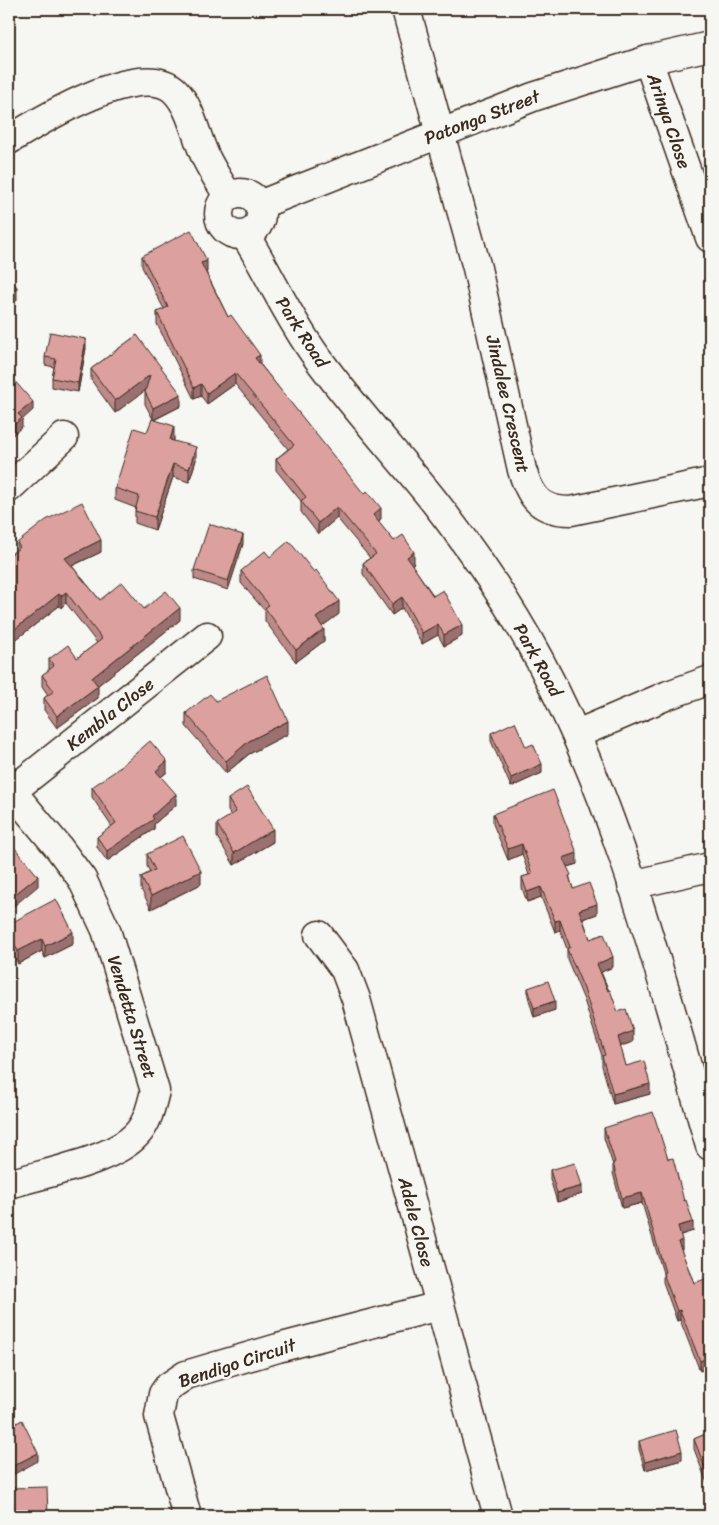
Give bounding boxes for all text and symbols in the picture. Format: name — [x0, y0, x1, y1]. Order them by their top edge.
street label: Arinya Close — [637, 68, 700, 173]
street label: Patonga Street — [419, 80, 545, 154]
street label: Park Road — [267, 290, 338, 376]
street label: Jindalee Crescent — [476, 331, 539, 476]
street label: Park Road — [505, 617, 572, 704]
street label: Kembla Close — [59, 669, 161, 759]
street label: Vendetta Street — [98, 951, 166, 1083]
street label: Adele Close — [388, 1172, 443, 1271]
street label: Bendigo Circuit — [174, 1329, 301, 1397]

